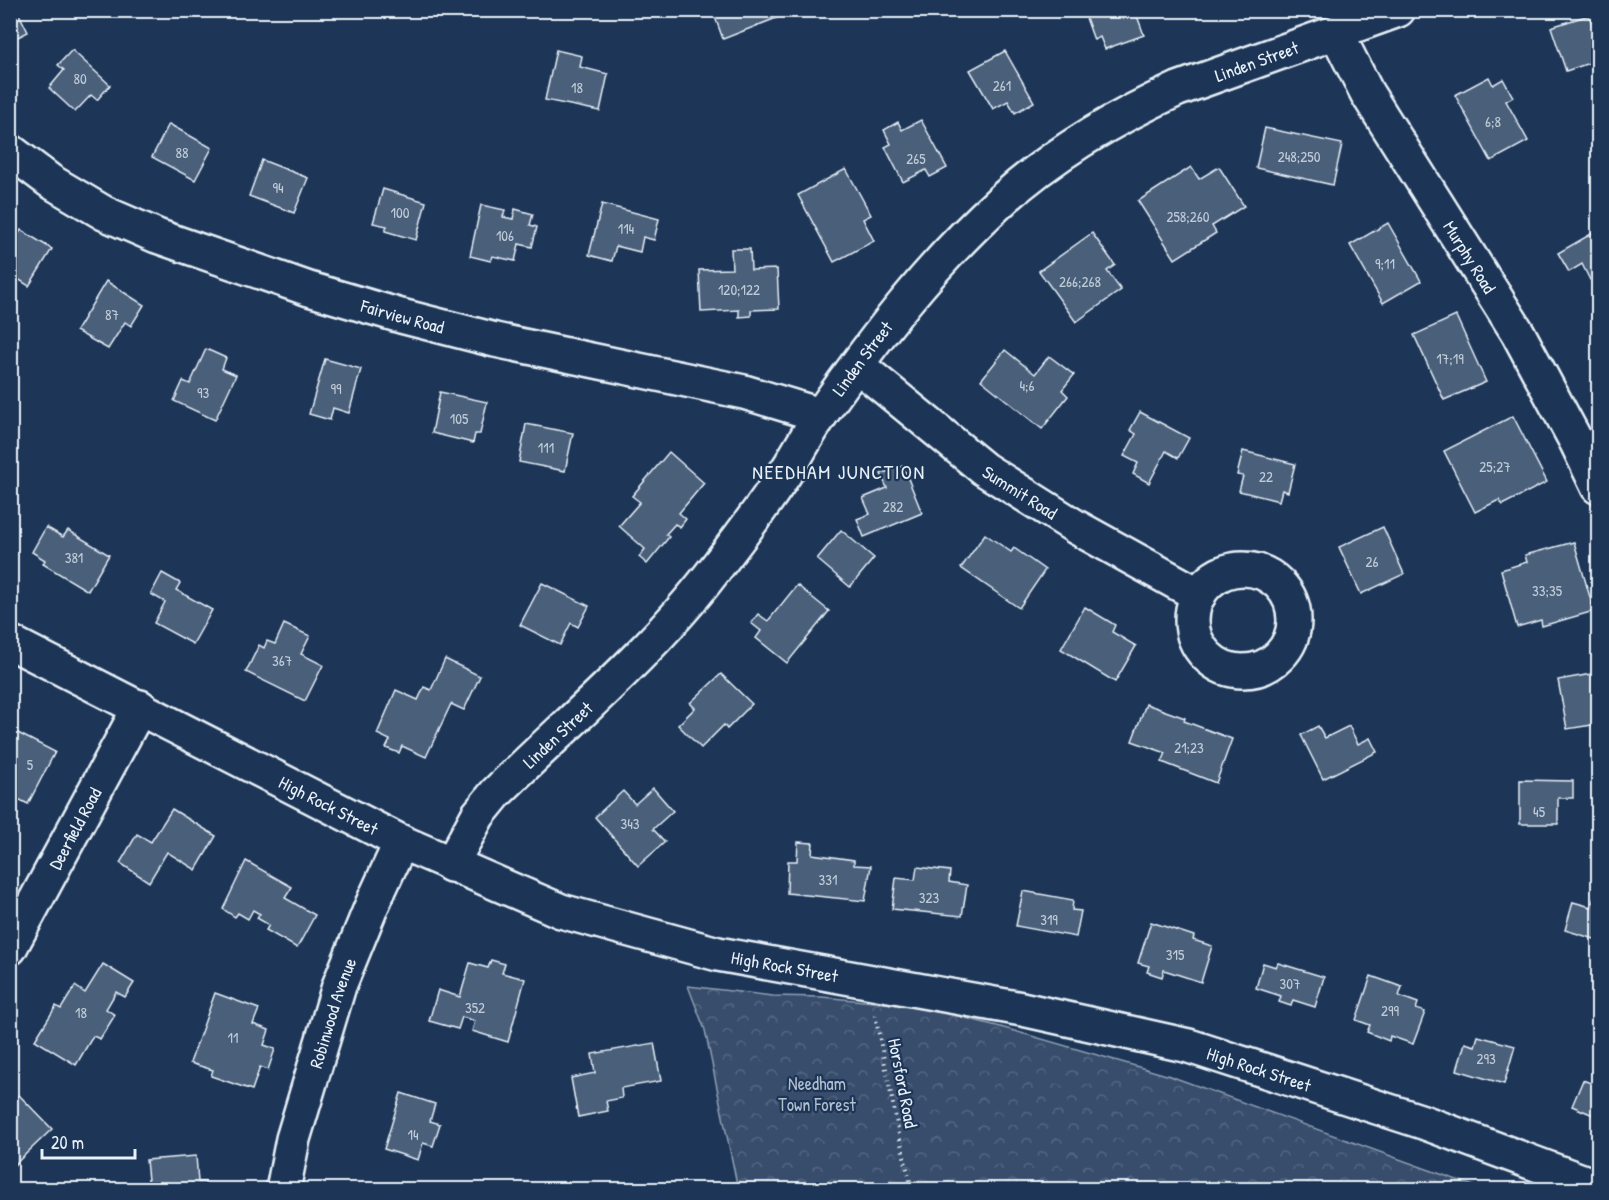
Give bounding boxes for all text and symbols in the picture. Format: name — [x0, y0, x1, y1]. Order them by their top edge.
street label: Linden Street — [1211, 34, 1303, 87]
house number: 80 — [73, 68, 87, 89]
house number: 261 — [993, 75, 1011, 96]
house number: 18 — [571, 77, 583, 98]
house number: 6;8 — [1485, 111, 1501, 132]
house number: 88 — [176, 142, 189, 163]
house number: 248;250 — [1278, 146, 1321, 167]
house number: 265 — [906, 148, 926, 169]
house number: 94 — [272, 177, 284, 198]
house number: 100 — [391, 202, 410, 223]
house number: 258;260 — [1166, 206, 1210, 227]
street label: Murphy Road — [1438, 216, 1502, 298]
house number: 114 — [618, 218, 635, 239]
house number: 106 — [496, 225, 514, 246]
house number: 9;11 — [1375, 253, 1395, 274]
house number: 266;268 — [1059, 271, 1101, 292]
house number: 120;122 — [718, 279, 760, 300]
street label: Fairview Road — [357, 292, 447, 339]
house number: 87 — [105, 304, 119, 325]
street label: Linden Street — [826, 315, 898, 401]
house number: 17;19 — [1436, 348, 1464, 369]
house number: 4;6 — [1019, 375, 1035, 396]
house number: 99 — [330, 378, 342, 399]
house number: 93 — [197, 382, 209, 403]
house number: 105 — [450, 408, 469, 429]
house number: 111 — [538, 437, 554, 458]
house number: 25;27 — [1479, 456, 1511, 477]
district label: NEEDHAM JUNCTION — [752, 458, 926, 485]
street label: Summit Road — [978, 459, 1062, 525]
house number: 22 — [1259, 466, 1273, 487]
house number: 282 — [883, 496, 903, 517]
house number: 381 — [65, 547, 83, 568]
house number: 26 — [1365, 551, 1379, 572]
house number: 33;35 — [1532, 580, 1563, 601]
house number: 367 — [272, 650, 292, 671]
street label: Linden Street — [517, 695, 598, 774]
house number: 21;23 — [1174, 737, 1204, 758]
house number: 5 — [27, 754, 34, 775]
street label: High Rock Street — [275, 769, 383, 841]
street label: Deerfield Road — [42, 783, 107, 874]
house number: 45 — [1533, 801, 1546, 822]
house number: 343 — [620, 813, 640, 834]
house number: 331 — [819, 869, 837, 890]
house number: 323 — [919, 887, 940, 908]
house number: 319 — [1040, 909, 1058, 930]
street label: High Rock Street — [729, 944, 841, 988]
house number: 315 — [1166, 944, 1185, 965]
street label: Robinwood Avenue — [303, 954, 362, 1071]
house number: 307 — [1280, 973, 1300, 994]
house number: 352 — [465, 997, 485, 1018]
house number: 299 — [1381, 1000, 1400, 1021]
house number: 18 — [75, 1002, 87, 1023]
house number: 11 — [228, 1027, 238, 1048]
street label: Horsford Road — [882, 1036, 924, 1130]
street label: High Rock Street — [1204, 1040, 1315, 1098]
house number: 293 — [1476, 1048, 1496, 1069]
park label: Needham Town Forest — [778, 1071, 857, 1117]
scale bar — [42, 1122, 135, 1160]
house number: 14 — [407, 1124, 419, 1145]
text: 20 m — [51, 1130, 84, 1155]

